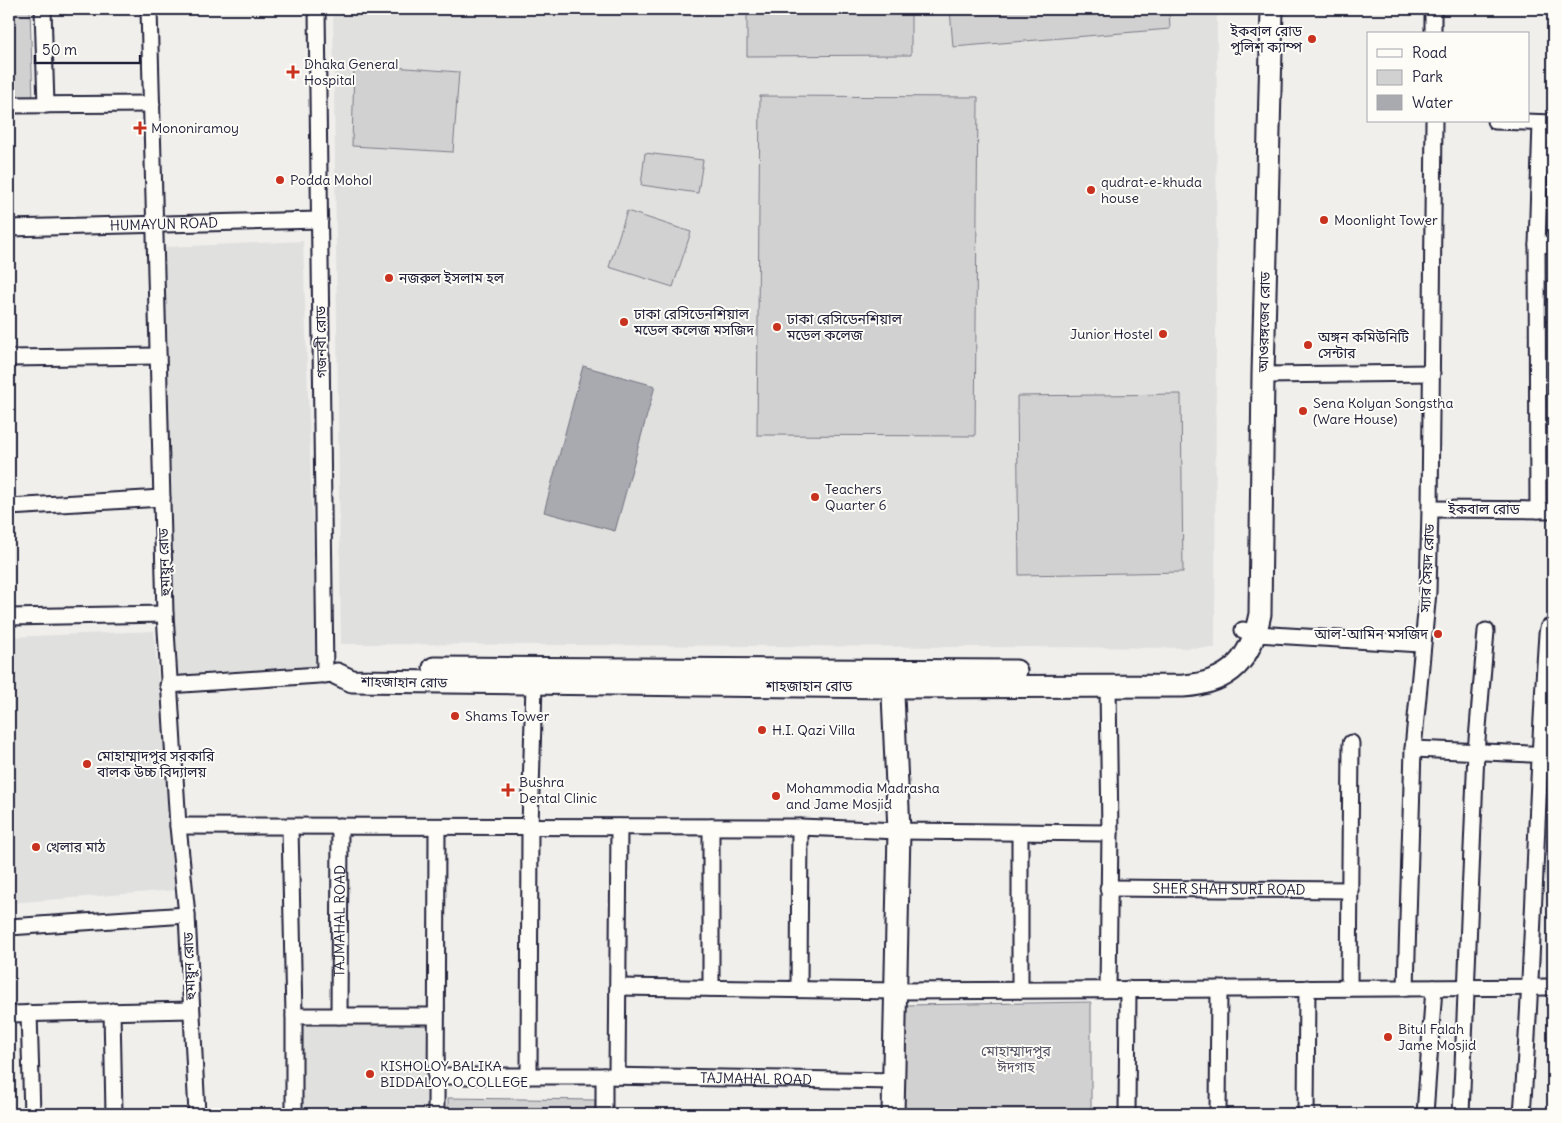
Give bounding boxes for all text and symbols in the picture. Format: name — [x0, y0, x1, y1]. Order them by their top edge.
place label: ইকবাল রোড পুলিশ ক্যাম্প — [1230, 22, 1303, 56]
scale bar — [35, 32, 140, 64]
legend — [1367, 32, 1530, 122]
marker: ইকবাল রোড পুলিশ ক্যাম্প — [1306, 33, 1318, 45]
text: 50 m — [42, 40, 77, 59]
text: Road — [1412, 43, 1447, 62]
place label: Dhaka General Hospital — [304, 55, 398, 89]
marker: Dhaka General Hospital — [286, 65, 300, 79]
text: Park — [1412, 67, 1443, 86]
text: Water — [1412, 93, 1453, 112]
place label: Mononiramoy — [151, 119, 239, 137]
marker: Mononiramoy — [133, 121, 147, 135]
place label: Podda Mohol — [290, 171, 372, 189]
place label: qudrat-e-khuda house — [1101, 173, 1202, 207]
marker: Podda Mohol — [274, 174, 286, 186]
marker: qudrat-e-khuda house — [1085, 184, 1097, 196]
place label: Moonlight Tower — [1334, 211, 1438, 229]
street label: HUMAYUN ROAD — [110, 214, 218, 234]
marker: Moonlight Tower — [1318, 214, 1330, 226]
place label: নজরুল ইসলাম হল — [398, 269, 505, 287]
street label: আওরঙ্গজেব রোড — [1254, 271, 1274, 373]
marker: নজরুল ইসলাম হল — [383, 272, 395, 284]
street label: গজনবী রোড — [311, 305, 331, 378]
place label: ঢাকা রেসিডেনশিয়াল মডেল কলেজ মসজিদ — [633, 305, 754, 339]
place label: ঢাকা রেসিডেনশিয়াল মডেল কলেজ — [786, 310, 903, 344]
marker: ঢাকা রেসিডেনশিয়াল মডেল কলেজ মসজিদ — [618, 316, 630, 328]
marker: ঢাকা রেসিডেনশিয়াল মডেল কলেজ — [771, 321, 783, 333]
place label: Junior Hostel — [1070, 325, 1153, 343]
marker: Junior Hostel — [1157, 328, 1169, 340]
place label: অঙ্গন কমিউনিটি সেন্টার — [1317, 328, 1409, 362]
marker: অঙ্গন কমিউনিটি সেন্টার — [1302, 339, 1314, 351]
place label: Sena Kolyan Songstha (Ware House) — [1313, 394, 1453, 428]
marker: Sena Kolyan Songstha (Ware House) — [1297, 405, 1309, 417]
place label: Teachers Quarter 6 — [825, 480, 887, 514]
marker: Teachers Quarter 6 — [809, 491, 821, 503]
street label: ইকবাল রোড — [1447, 500, 1521, 518]
street label: স্যার সৈয়দ রোড — [1416, 522, 1438, 614]
street label: হুমায়ুন রোড — [154, 527, 175, 597]
place label: আল-আমিন মসজিদ — [1313, 625, 1428, 643]
marker: আল-আমিন মসজিদ — [1432, 628, 1444, 640]
street label: শাহজাহান রোড — [360, 672, 448, 692]
street label: শাহজাহান রোড — [765, 677, 853, 695]
place label: Shams Tower — [465, 707, 550, 725]
marker: Shams Tower — [449, 710, 461, 722]
place label: H.I. Qazi Villa — [772, 721, 855, 739]
marker: H.I. Qazi Villa — [756, 724, 768, 736]
place label: মোহাম্মাদপুর সরকারি বালক উচ্চ বিদ্যালয় — [96, 747, 215, 781]
marker: মোহাম্মাদপুর সরকারি বালক উচ্চ বিদ্যালয় — [81, 758, 93, 770]
place label: Bushra Dental Clinic — [519, 773, 597, 807]
place label: Mohammodia Madrasha and Jame Mosjid — [786, 779, 940, 813]
marker: Bushra Dental Clinic — [501, 783, 515, 797]
marker: Mohammodia Madrasha and Jame Mosjid — [770, 790, 782, 802]
place label: খেলার মাঠ — [46, 838, 106, 856]
marker: খেলার মাঠ — [30, 841, 42, 853]
street label: TAJMAHAL ROAD — [330, 865, 349, 977]
street label: SHER SHAH SURI ROAD — [1152, 879, 1306, 899]
street label: হুমায়ুন রোড — [179, 931, 200, 1001]
place label: Bitul Falah Jame Mosjid — [1398, 1020, 1476, 1054]
marker: Bitul Falah Jame Mosjid — [1382, 1031, 1394, 1043]
park label: মোহাম্মাদপুর ঈদগাহ — [981, 1042, 1052, 1076]
place label: KISHOLOY BALIKA BIDDALOY O COLLEGE — [380, 1057, 528, 1091]
marker: KISHOLOY BALIKA BIDDALOY O COLLEGE — [364, 1068, 376, 1080]
street label: TAJMAHAL ROAD — [700, 1069, 812, 1089]

